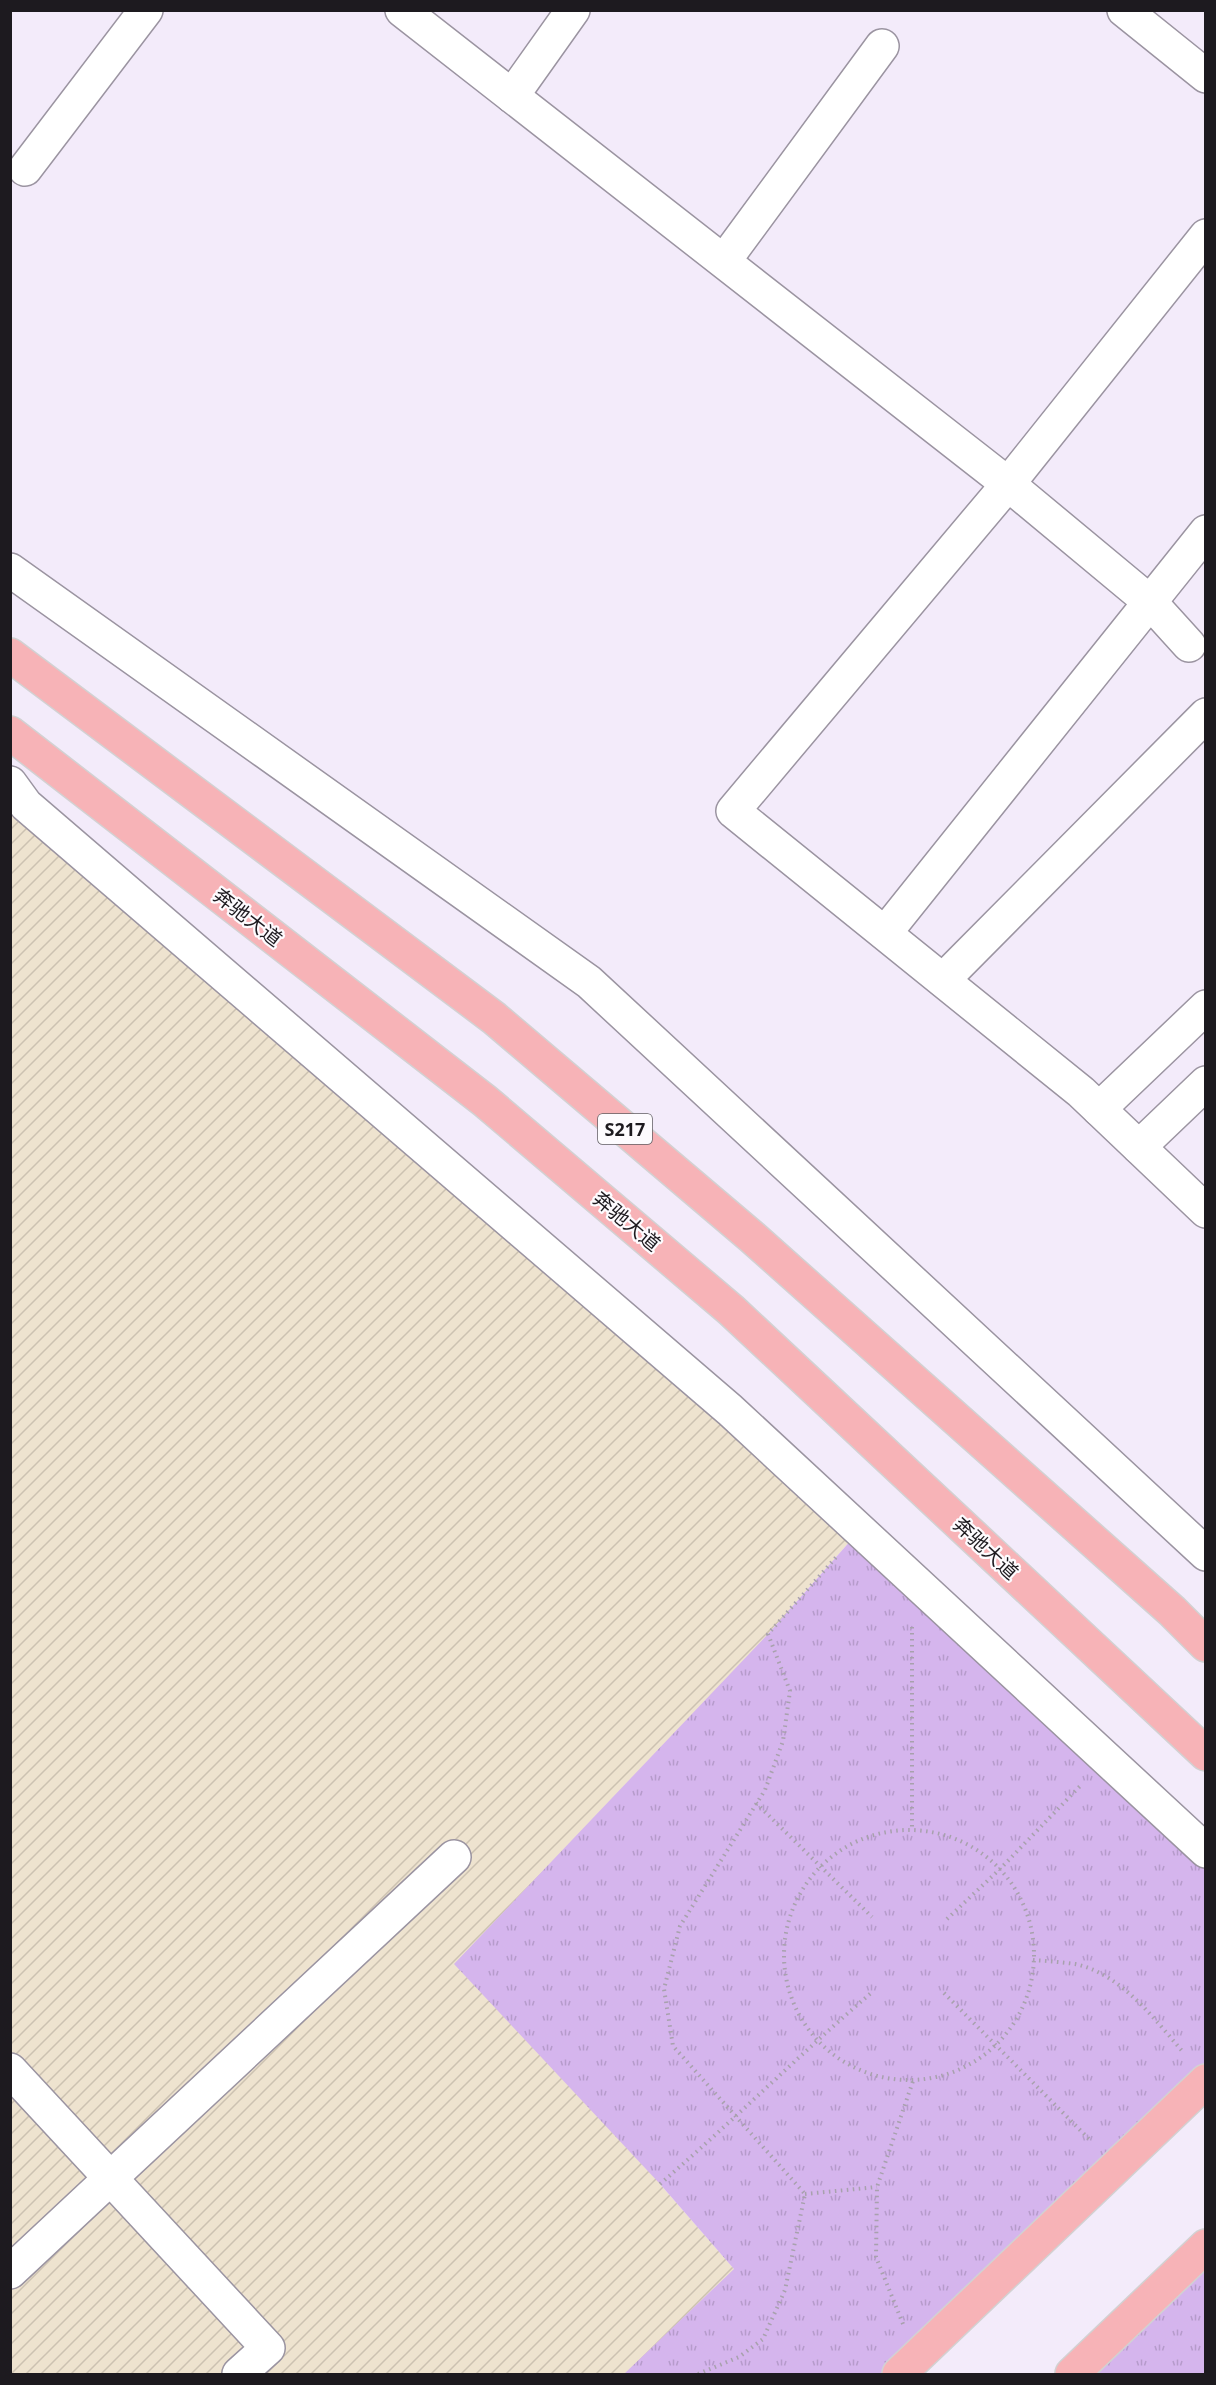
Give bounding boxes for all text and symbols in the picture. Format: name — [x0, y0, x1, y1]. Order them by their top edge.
street label: 奔驰大道 — [208, 882, 288, 952]
road number: S217 — [598, 1114, 652, 1144]
street label: 奔驰大道 — [588, 1185, 666, 1257]
street label: 奔驰大道 — [948, 1511, 1024, 1585]

